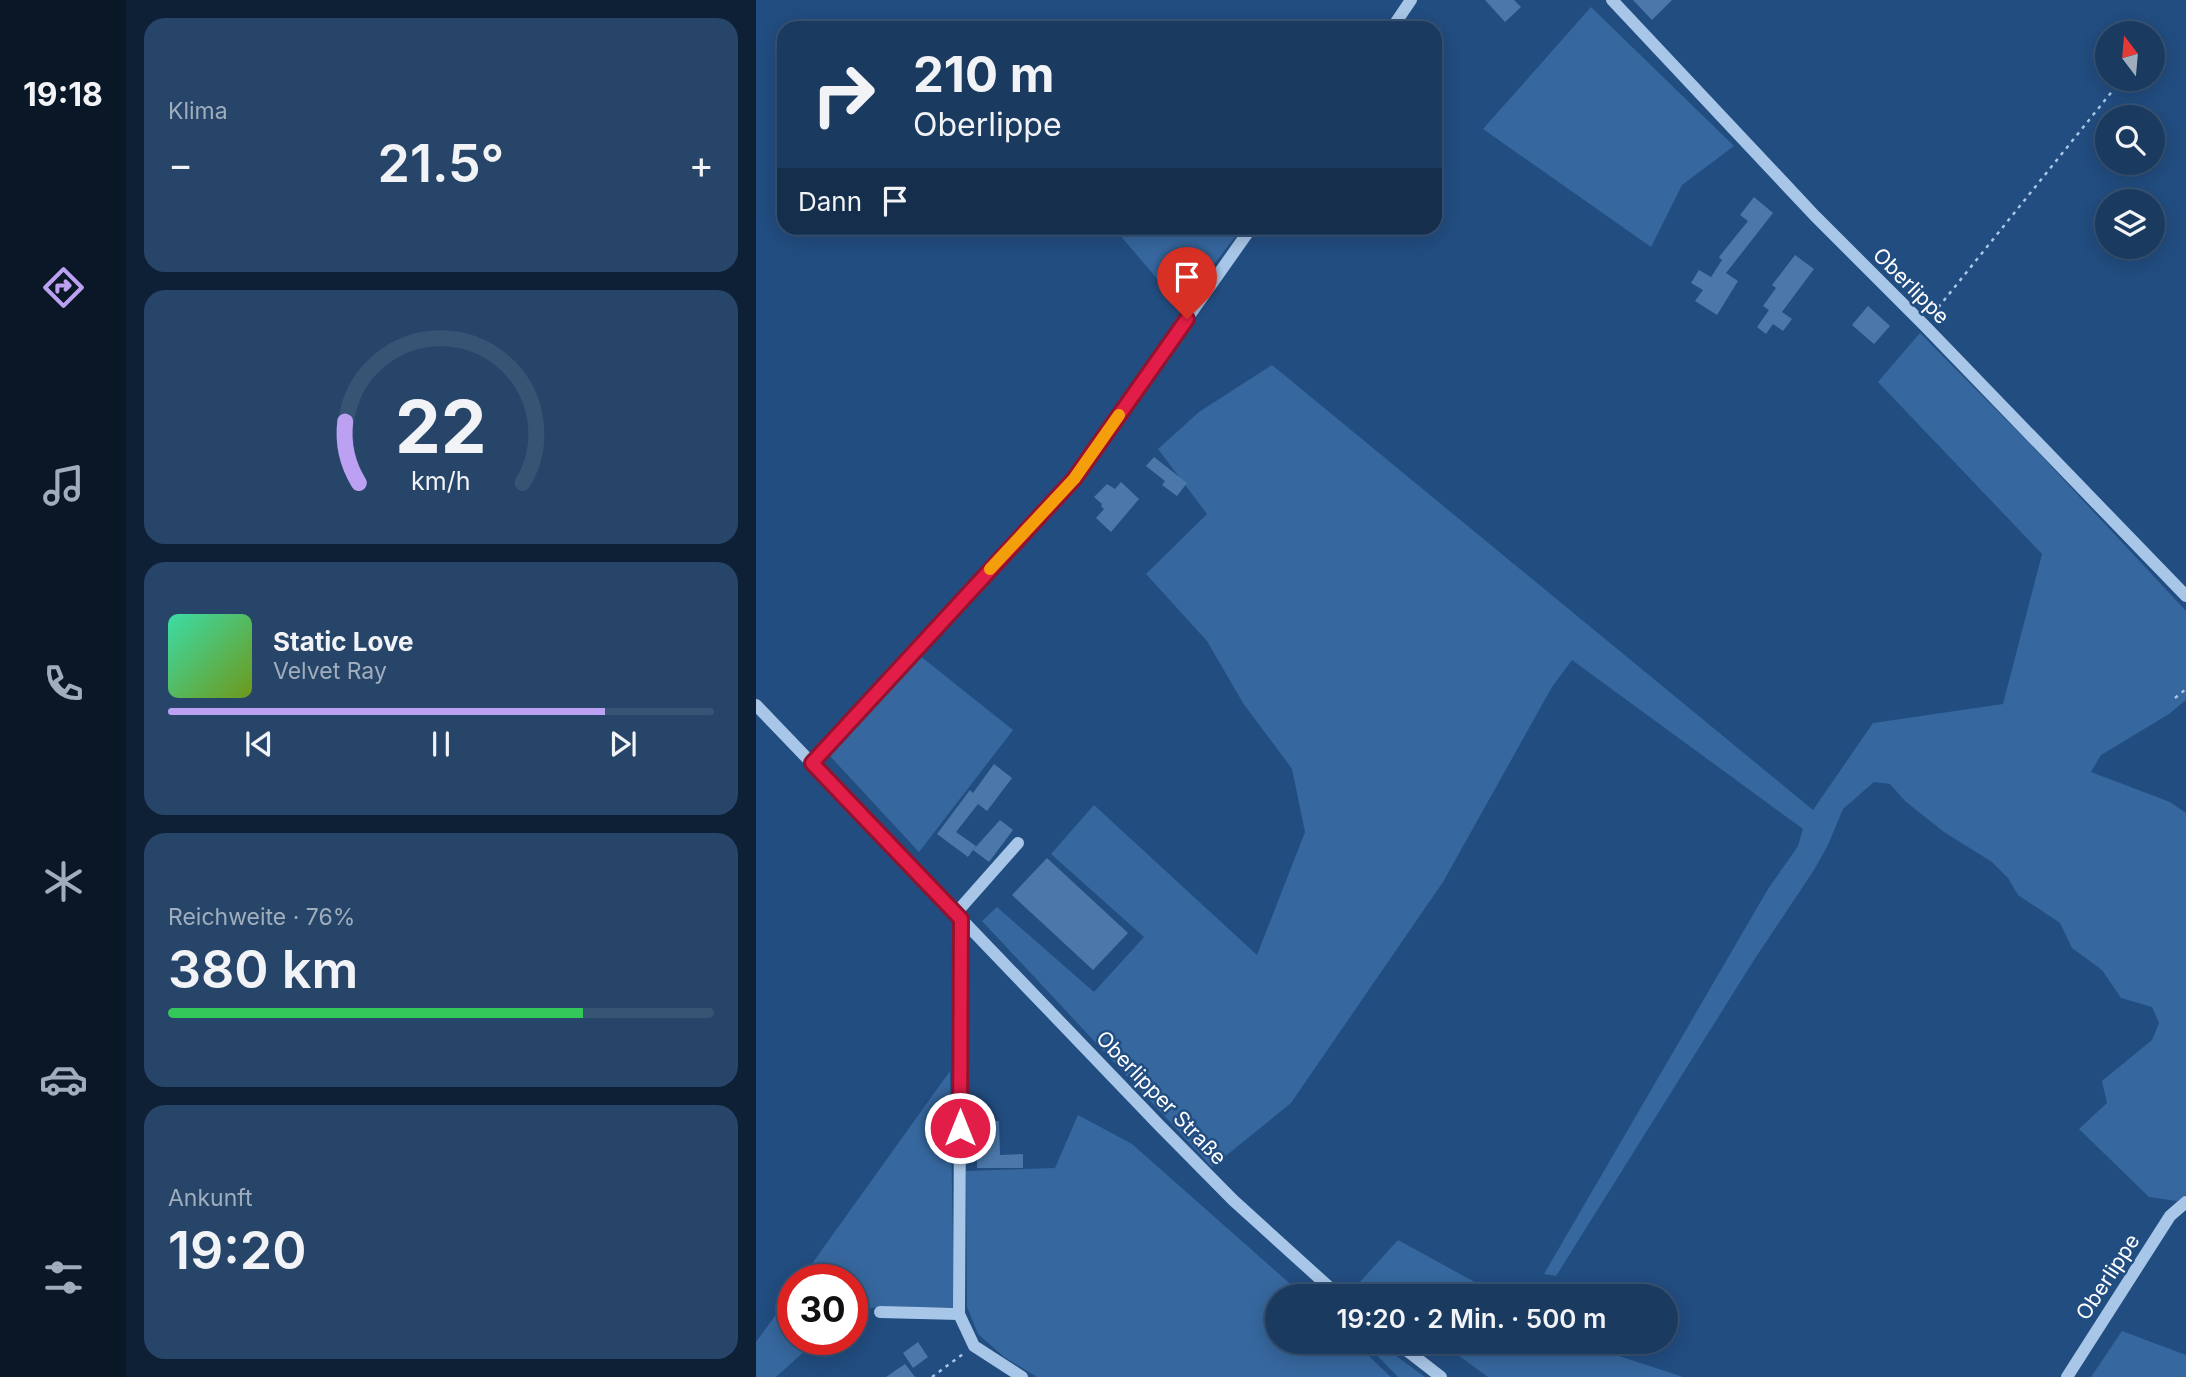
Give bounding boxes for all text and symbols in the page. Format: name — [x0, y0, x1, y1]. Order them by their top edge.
north arrow — [2095, 21, 2165, 91]
map controls — [2095, 21, 2165, 259]
text: 210 m — [913, 45, 1054, 104]
icon: right — [798, 49, 889, 140]
text: 19:18 — [23, 75, 103, 114]
text: Klima — [168, 97, 228, 125]
text: Oberlippe — [913, 105, 1062, 144]
button: search — [2095, 105, 2165, 175]
text: 21.5° — [378, 132, 504, 195]
text: − — [168, 141, 193, 187]
text: + — [689, 141, 714, 187]
icon: arrive — [876, 182, 914, 220]
text: Dann — [798, 186, 862, 217]
button: layers — [2095, 189, 2165, 259]
street label: Oberlippe — [1868, 242, 1955, 329]
pin — [1157, 247, 1217, 319]
icon: arrive — [1168, 258, 1206, 296]
icon: directions — [39, 263, 88, 312]
text: 22 — [395, 382, 487, 471]
icon: music — [39, 461, 88, 510]
text: km/h — [411, 465, 471, 495]
text: Static Love — [273, 626, 414, 657]
text: Velvet Ray — [273, 657, 387, 685]
icon: phone — [39, 659, 88, 708]
icon: previous — [240, 725, 278, 763]
icon: pause — [422, 725, 460, 763]
icon: next — [604, 725, 642, 763]
icon: climate — [39, 857, 88, 906]
text: Reichweite · 76% — [168, 903, 355, 931]
text: 380 km — [168, 938, 358, 1001]
street label: Oberlipper Straße — [1091, 1025, 1232, 1170]
icon: car — [39, 1055, 88, 1104]
position arrow — [923, 1091, 997, 1165]
text: Ankunft — [168, 1184, 253, 1212]
text: 19:20 — [168, 1219, 307, 1282]
street label: Oberlippe — [2071, 1229, 2145, 1324]
icon: filters — [39, 1253, 88, 1302]
speed limit sign: 30 — [777, 1264, 868, 1355]
text: 19:20 · 2 Min. · 500 m — [1337, 1303, 1606, 1334]

